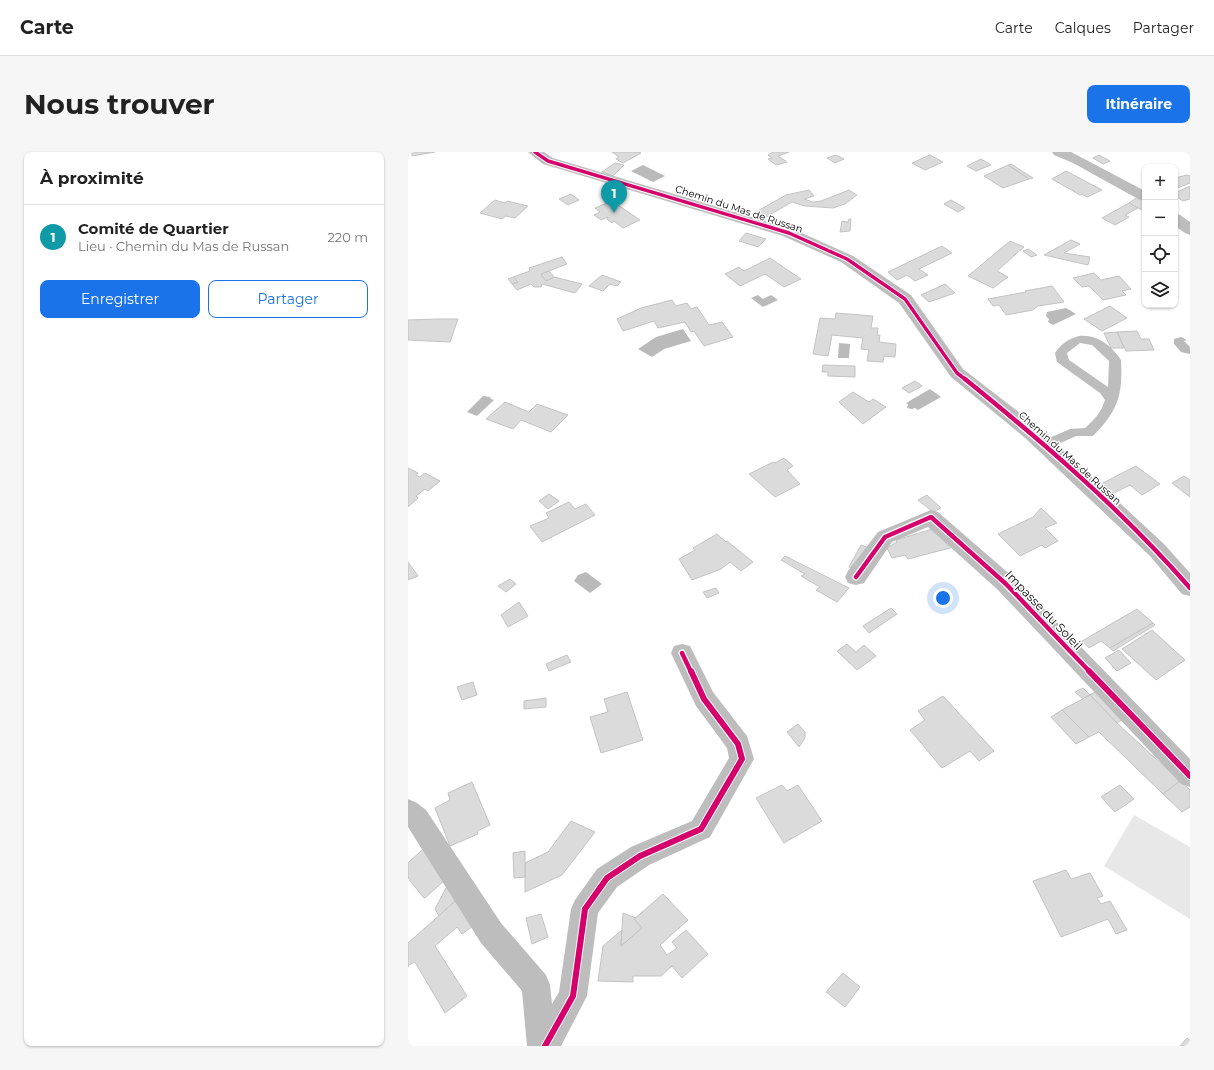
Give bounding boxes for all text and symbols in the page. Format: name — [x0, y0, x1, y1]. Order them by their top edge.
text: Carte — [20, 16, 74, 39]
text: Carte — [995, 19, 1033, 37]
text: Calques — [1055, 19, 1111, 37]
text: Partager — [1133, 19, 1194, 37]
button: Itinéraire — [1087, 85, 1190, 123]
text: Nous trouver — [24, 87, 215, 121]
map controls — [1142, 164, 1178, 308]
button: + — [1142, 164, 1178, 200]
text: À proximité — [40, 168, 144, 188]
pin: 1 — [601, 180, 627, 213]
street label: Chemin du Mas de Russan — [674, 182, 804, 236]
button: − — [1142, 200, 1178, 236]
text: Comité de Quartier — [78, 219, 229, 238]
text: 1 — [50, 229, 56, 245]
text: 220 m — [327, 229, 368, 245]
button: locate — [1142, 236, 1178, 272]
text: Lieu · Chemin du Mas de Russan — [78, 238, 289, 254]
button: layers — [1142, 272, 1178, 308]
button: Enregistrer — [40, 280, 200, 318]
button: Partager — [208, 280, 368, 318]
street label: Chemin du Mas de Russan — [1016, 409, 1124, 507]
street label: Impasse du Soleil — [1002, 567, 1086, 653]
your location — [933, 588, 953, 608]

